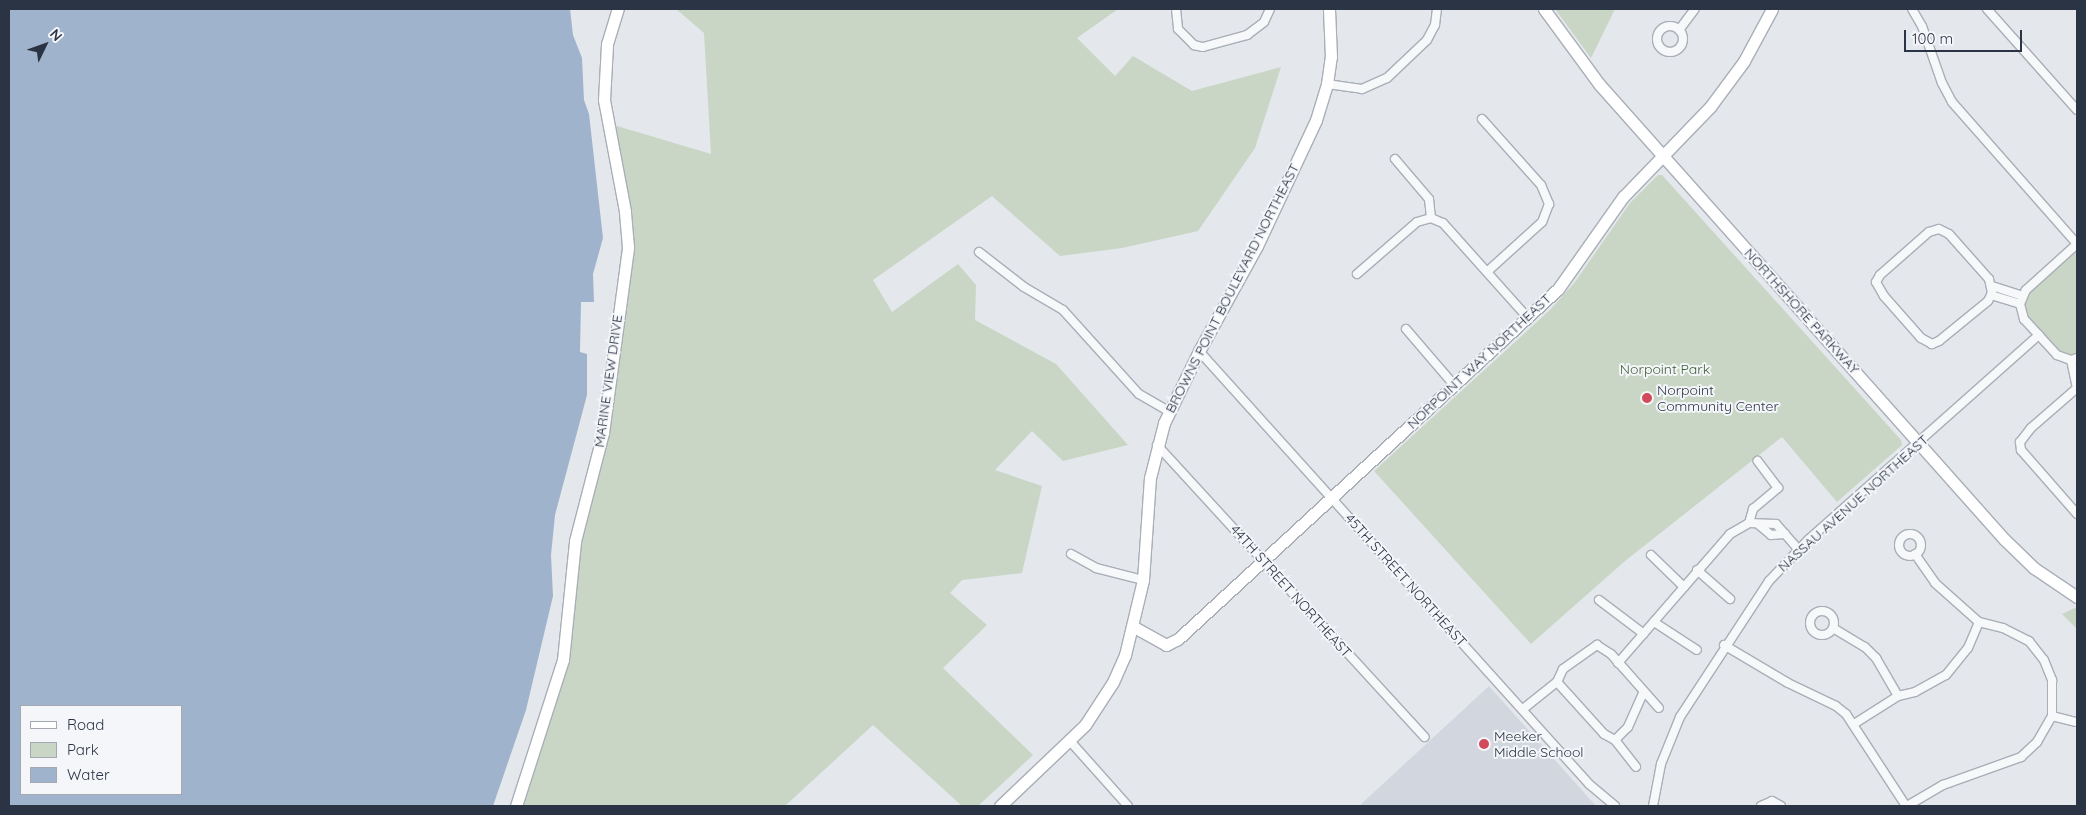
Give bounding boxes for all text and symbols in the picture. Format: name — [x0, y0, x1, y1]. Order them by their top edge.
north arrow — [20, 20, 70, 70]
scale bar — [1906, 20, 2024, 52]
text: N — [46, 25, 66, 45]
text: 100 m — [1912, 29, 1953, 48]
street label: BROWNS POINT BOULEVARD NORTHEAST — [1161, 160, 1303, 416]
street label: NORTHSHORE PARKWAY — [1741, 245, 1863, 377]
street label: NORPOINT WAY NORTHEAST — [1404, 290, 1554, 432]
street label: MARINE VIEW DRIVE — [590, 314, 626, 448]
park label: Norpoint Park — [1620, 361, 1710, 377]
place label: Norpoint Community Center — [1657, 382, 1779, 414]
marker: Norpoint Community Center — [1641, 392, 1653, 404]
street label: NASSAU AVENUE NORTHEAST — [1774, 431, 1932, 575]
street label: 45TH STREET NORTHEAST — [1342, 510, 1470, 650]
street label: 44TH STREET NORTHEAST — [1227, 521, 1355, 661]
legend — [20, 705, 182, 795]
text: Road — [67, 715, 104, 734]
place label: Meeker Middle School — [1494, 728, 1584, 760]
marker: Meeker Middle School — [1478, 738, 1490, 750]
text: Park — [67, 740, 99, 759]
text: Water — [67, 765, 110, 784]

